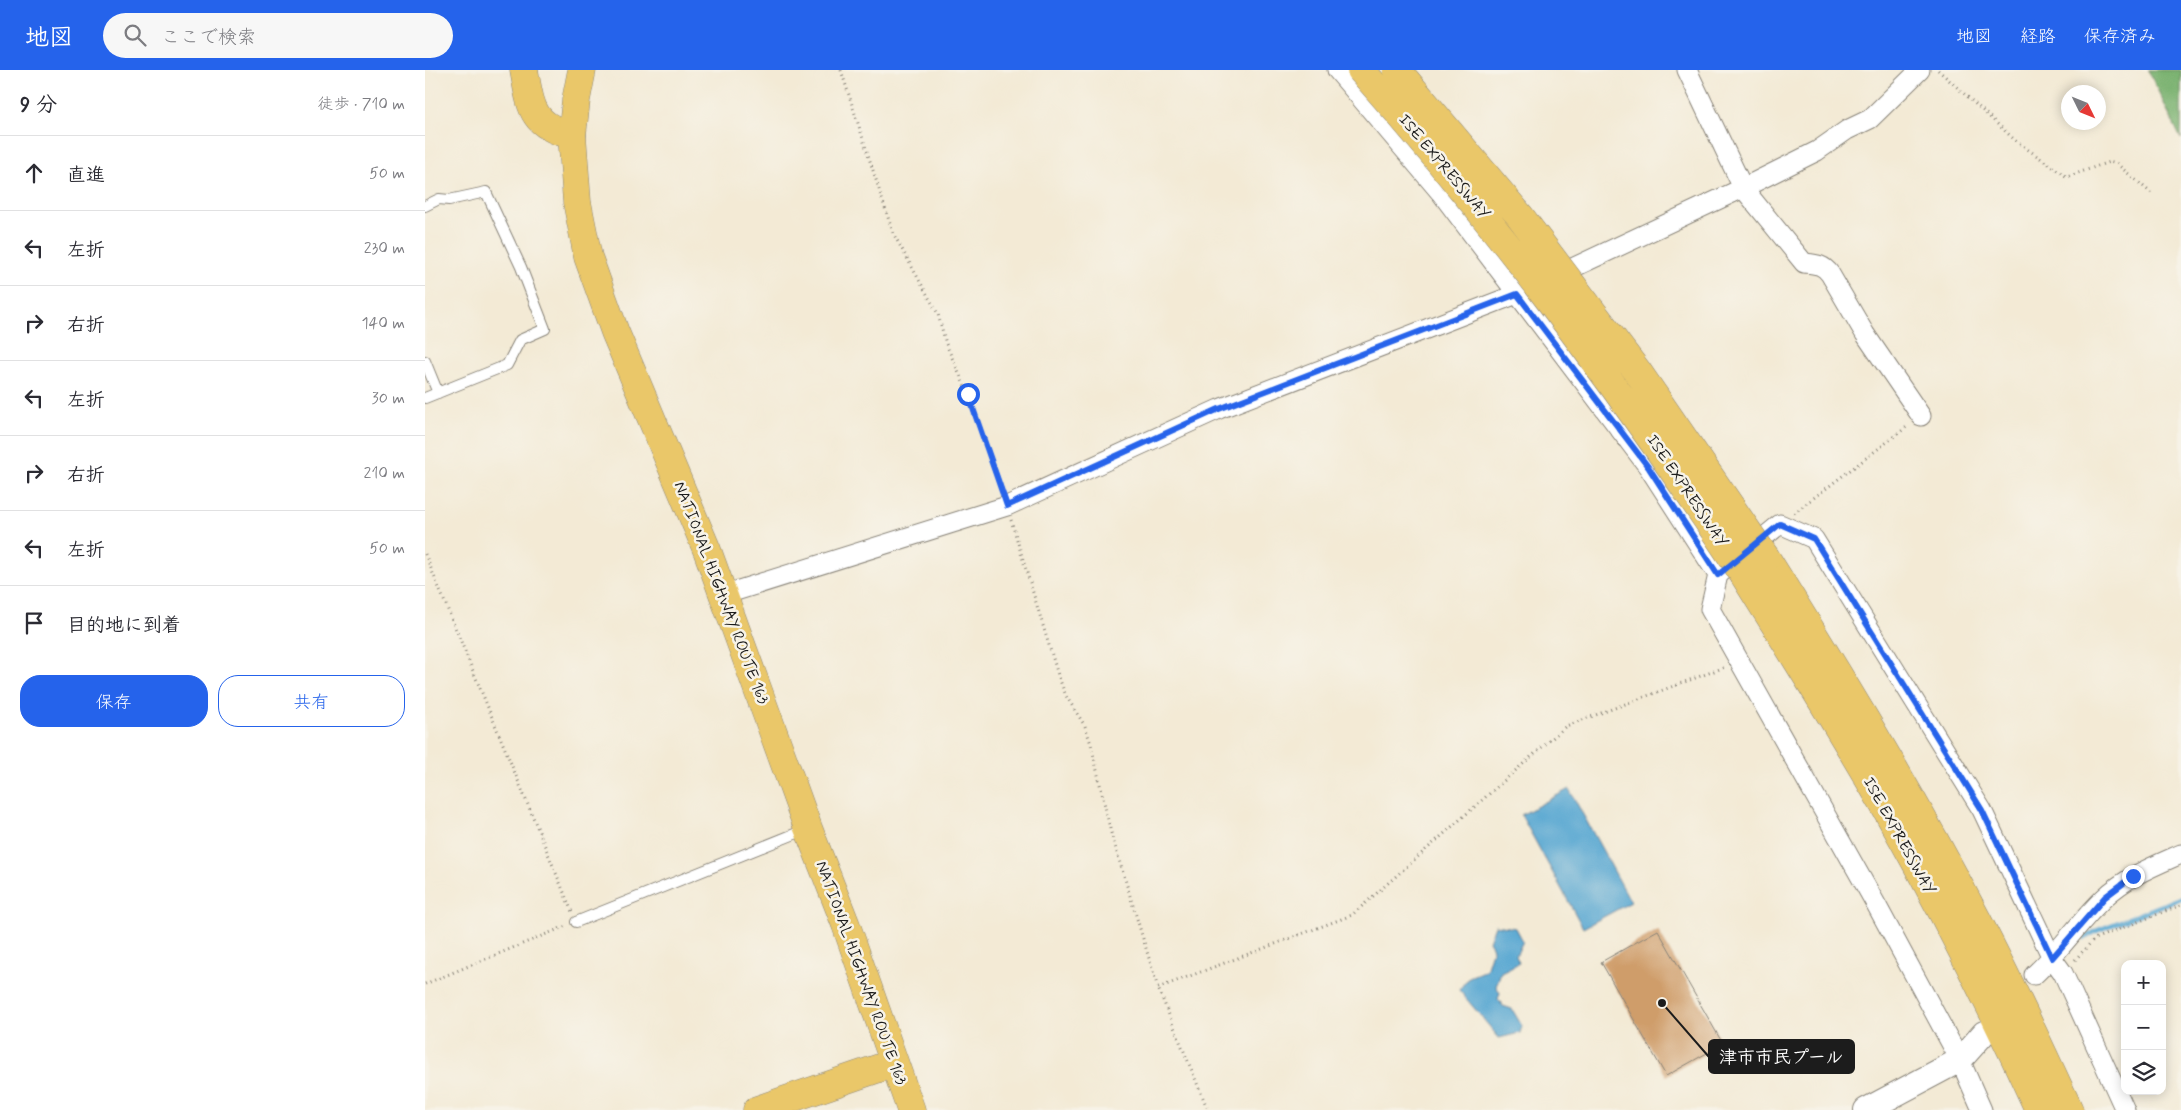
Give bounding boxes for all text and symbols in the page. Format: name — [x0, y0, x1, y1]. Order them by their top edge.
search box — [103, 13, 453, 58]
icon: search — [121, 21, 149, 49]
text: 地図 — [25, 23, 73, 54]
text: ここで検索 — [161, 25, 256, 50]
text: 地図 — [1956, 25, 1992, 49]
text: 経路 — [2020, 25, 2056, 49]
text: 保存済み — [2084, 25, 2156, 49]
north arrow — [2061, 85, 2106, 130]
text: 9 分 — [20, 91, 57, 119]
text: 徒歩 · 710 m — [317, 94, 405, 115]
street label: ISE EXPRESSWAY — [1394, 110, 1494, 224]
icon: ahead — [20, 159, 48, 187]
text: 直進 — [67, 163, 105, 188]
text: 50 m — [369, 163, 405, 184]
icon: left — [20, 234, 48, 262]
text: 左折 — [67, 238, 105, 263]
text: 230 m — [364, 238, 405, 259]
icon: right — [20, 309, 48, 337]
text: 右折 — [67, 313, 105, 338]
text: 140 m — [361, 313, 405, 334]
route start — [957, 383, 980, 406]
icon: left — [20, 384, 48, 412]
text: 左折 — [67, 388, 105, 413]
text: 30 m — [372, 388, 405, 409]
street label: ISE EXPRESSWAY — [1642, 431, 1732, 551]
icon: right — [20, 459, 48, 487]
text: 右折 — [67, 463, 105, 488]
text: 210 m — [364, 463, 405, 484]
street label: NATIONAL HIGHWAY ROUTE 163 — [669, 479, 773, 708]
icon: left — [20, 534, 48, 562]
text: 左折 — [67, 538, 105, 563]
text: 50 m — [369, 538, 405, 559]
icon: arrive — [20, 609, 48, 637]
text: 目的地に到着 — [67, 613, 181, 638]
button: 保存 — [20, 675, 208, 727]
button: 共有 — [218, 675, 405, 727]
street label: ISE EXPRESSWAY — [1858, 773, 1940, 899]
street label: NATIONAL HIGHWAY ROUTE 163 — [811, 858, 912, 1088]
route end — [2122, 865, 2145, 888]
map controls — [2121, 960, 2166, 1095]
button: + — [2121, 960, 2166, 1005]
button: − — [2121, 1005, 2166, 1050]
callout: 津市市民プール — [1709, 1040, 1854, 1073]
text: 津市市民プール — [1719, 1046, 1843, 1070]
button: layers — [2121, 1050, 2166, 1095]

